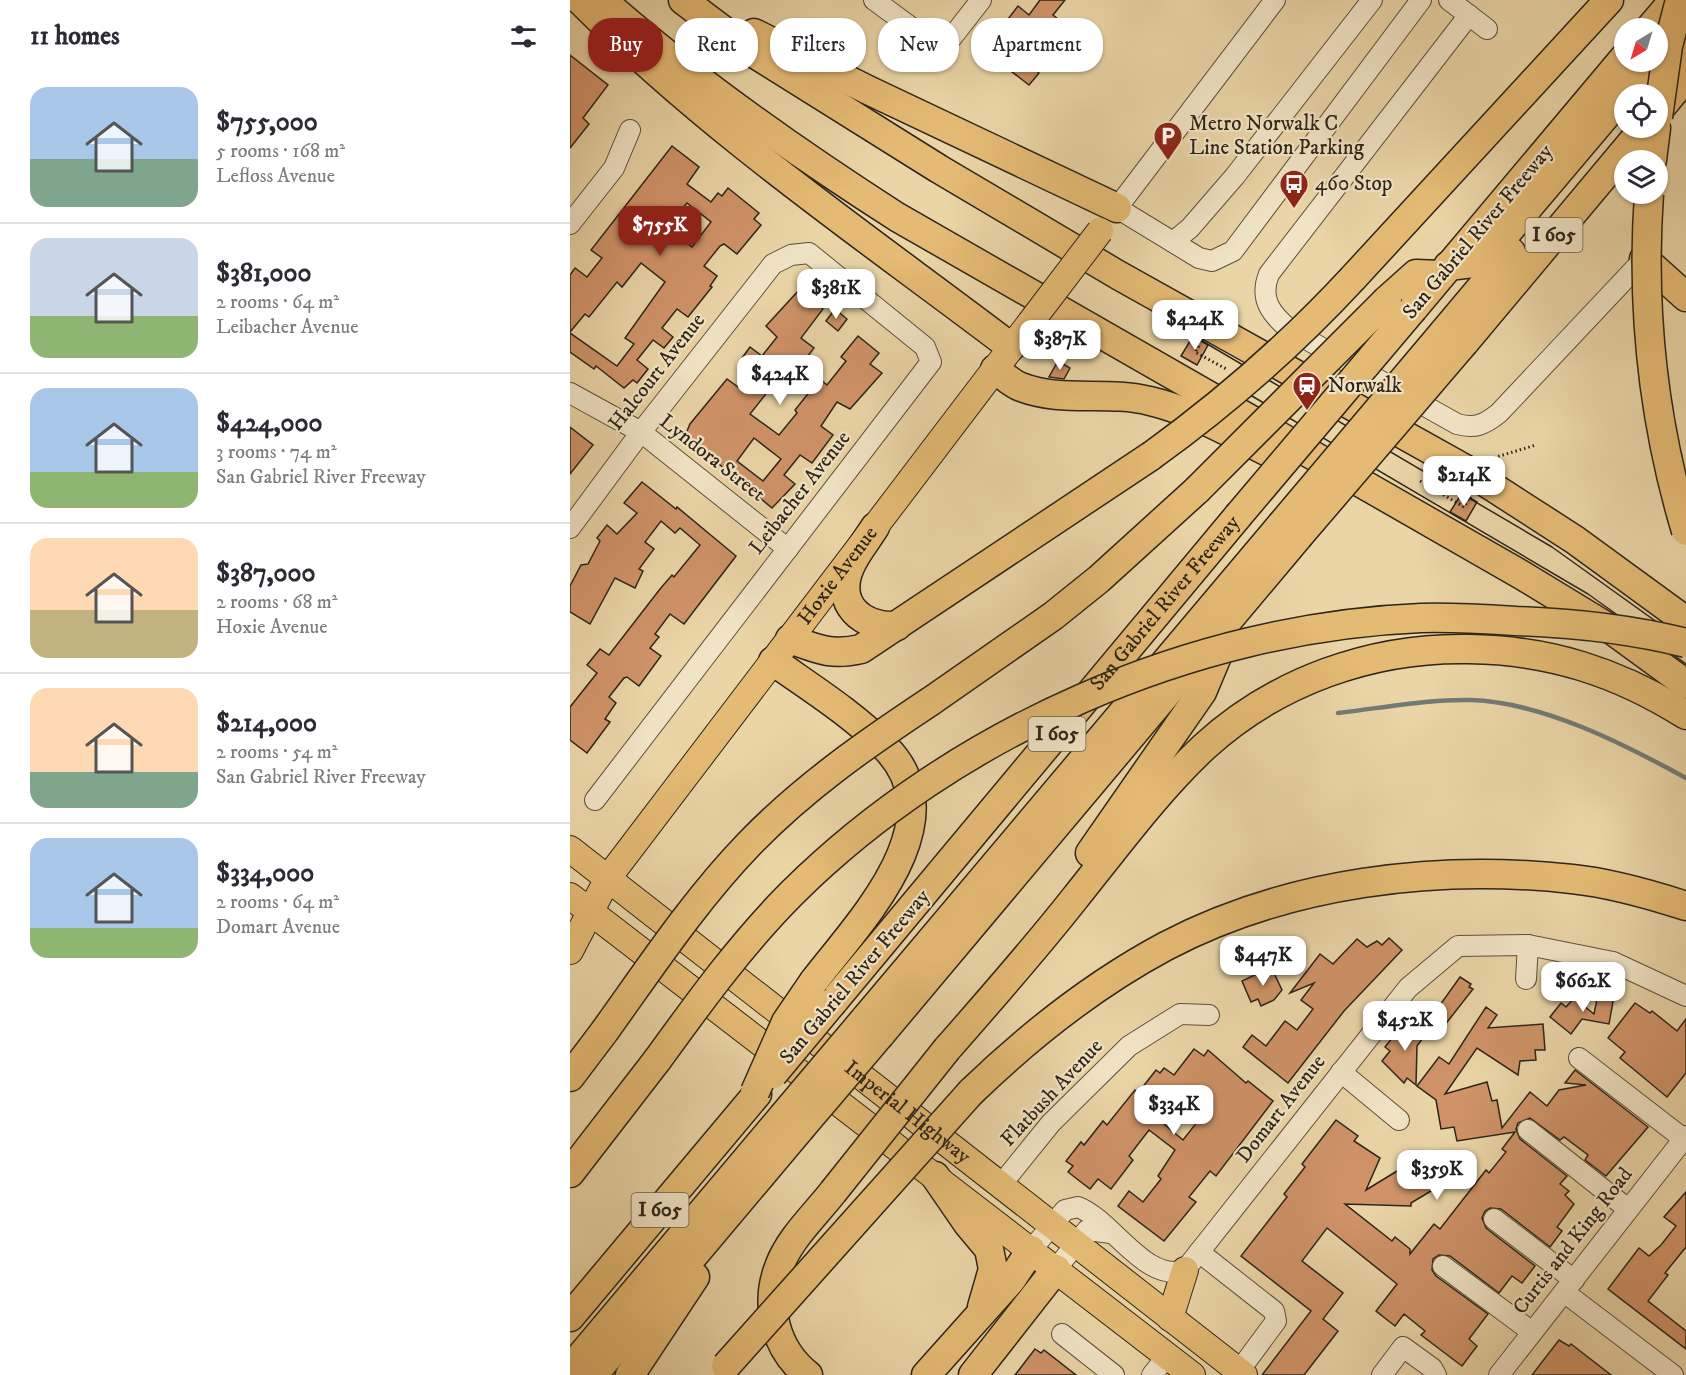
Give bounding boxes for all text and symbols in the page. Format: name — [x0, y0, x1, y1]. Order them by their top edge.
chip: Buy — [588, 18, 663, 72]
chip: Rent — [675, 18, 758, 72]
chip: Filters — [770, 18, 866, 72]
chip: New — [878, 18, 959, 72]
chip: Apartment — [971, 18, 1103, 72]
north arrow — [1614, 18, 1668, 72]
map controls — [1614, 18, 1668, 204]
text: 11 homes — [30, 20, 120, 53]
icon: filters — [507, 20, 540, 53]
button: locate — [1614, 84, 1668, 138]
text: $755,000 — [216, 106, 318, 139]
icon: home — [78, 111, 150, 183]
place label: Metro Norwalk C Line Station Parking — [1189, 111, 1365, 161]
parking icon: Metro Norwalk C Line Station Parking — [1152, 120, 1184, 162]
street label: San Gabriel River Freeway — [1397, 138, 1559, 325]
text: 5 rooms · 168 m² — [216, 139, 345, 164]
button: layers — [1614, 150, 1668, 204]
text: Lefloss Avenue — [216, 164, 335, 189]
bus stop icon: 460 Stop — [1278, 168, 1310, 210]
place label: 460 Stop — [1315, 171, 1392, 197]
pin: $755K — [618, 206, 702, 257]
text: $755K — [632, 213, 688, 238]
road number: I 605 — [1526, 218, 1582, 252]
text: $381,000 — [216, 257, 311, 290]
icon: home — [78, 262, 150, 334]
pin: $381K — [794, 269, 878, 320]
text: $381K — [811, 276, 861, 301]
text: 2 rooms · 64 m² — [216, 290, 339, 315]
pin: $424K — [1153, 300, 1237, 351]
text: $424K — [1166, 307, 1224, 332]
street label: Halcourt Avenue — [603, 308, 711, 436]
text: Leibacher Avenue — [216, 315, 358, 340]
pin: $387K — [1018, 320, 1102, 371]
text: $387K — [1034, 327, 1086, 352]
pin: $424K — [738, 355, 822, 406]
text: $424K — [751, 362, 809, 387]
station icon: Norwalk — [1291, 370, 1323, 412]
place label: Norwalk — [1328, 373, 1403, 399]
text: $424,000 — [216, 407, 323, 440]
street label: Lyndora Street — [654, 409, 770, 508]
icon: home — [78, 412, 150, 484]
street label: Leibacher Avenue — [744, 426, 856, 560]
text: 3 rooms · 74 m² — [216, 440, 337, 465]
pin: $214K — [1422, 456, 1506, 507]
text: $214K — [1437, 463, 1491, 488]
text: San Gabriel River Freeway — [216, 465, 426, 490]
street label: San Gabriel River Freeway — [1085, 509, 1246, 696]
street label: Hoxie Avenue — [792, 521, 884, 630]
text: $387,000 — [216, 557, 315, 590]
icon: home — [78, 562, 150, 634]
text: 2 rooms · 68 m² — [216, 590, 338, 615]
text: Hoxie Avenue — [216, 615, 327, 640]
text: $214,000 — [216, 707, 317, 740]
icon: home — [78, 712, 150, 784]
road number: I 605 — [1028, 717, 1086, 751]
text: 2 rooms · 54 m² — [216, 740, 338, 765]
text: San Gabriel River Freeway — [216, 765, 426, 790]
text: $334,000 — [216, 857, 314, 890]
icon: home — [78, 862, 150, 934]
street label: San Gabriel River Freeway — [774, 883, 936, 1070]
text: 2 rooms · 64 m² — [216, 890, 339, 915]
text: Domart Avenue — [216, 915, 340, 940]
pin: $447K — [1221, 936, 1305, 987]
text: $447K — [1234, 943, 1292, 968]
pin: $662K — [1541, 962, 1625, 1013]
text: $662K — [1555, 969, 1611, 994]
pin: $452K — [1363, 1001, 1447, 1052]
text: $452K — [1377, 1008, 1433, 1033]
street label: Flatbush Avenue — [995, 1033, 1109, 1152]
street label: Domart Avenue — [1231, 1049, 1331, 1168]
street label: Imperial Highway — [839, 1055, 977, 1170]
pin: $334K — [1132, 1085, 1216, 1136]
text: $334K — [1148, 1092, 1200, 1117]
pin: $359K — [1395, 1150, 1479, 1201]
text: $359K — [1411, 1157, 1463, 1182]
street label: Curtis and King Road — [1507, 1162, 1639, 1320]
road number: I 605 — [632, 1193, 688, 1227]

